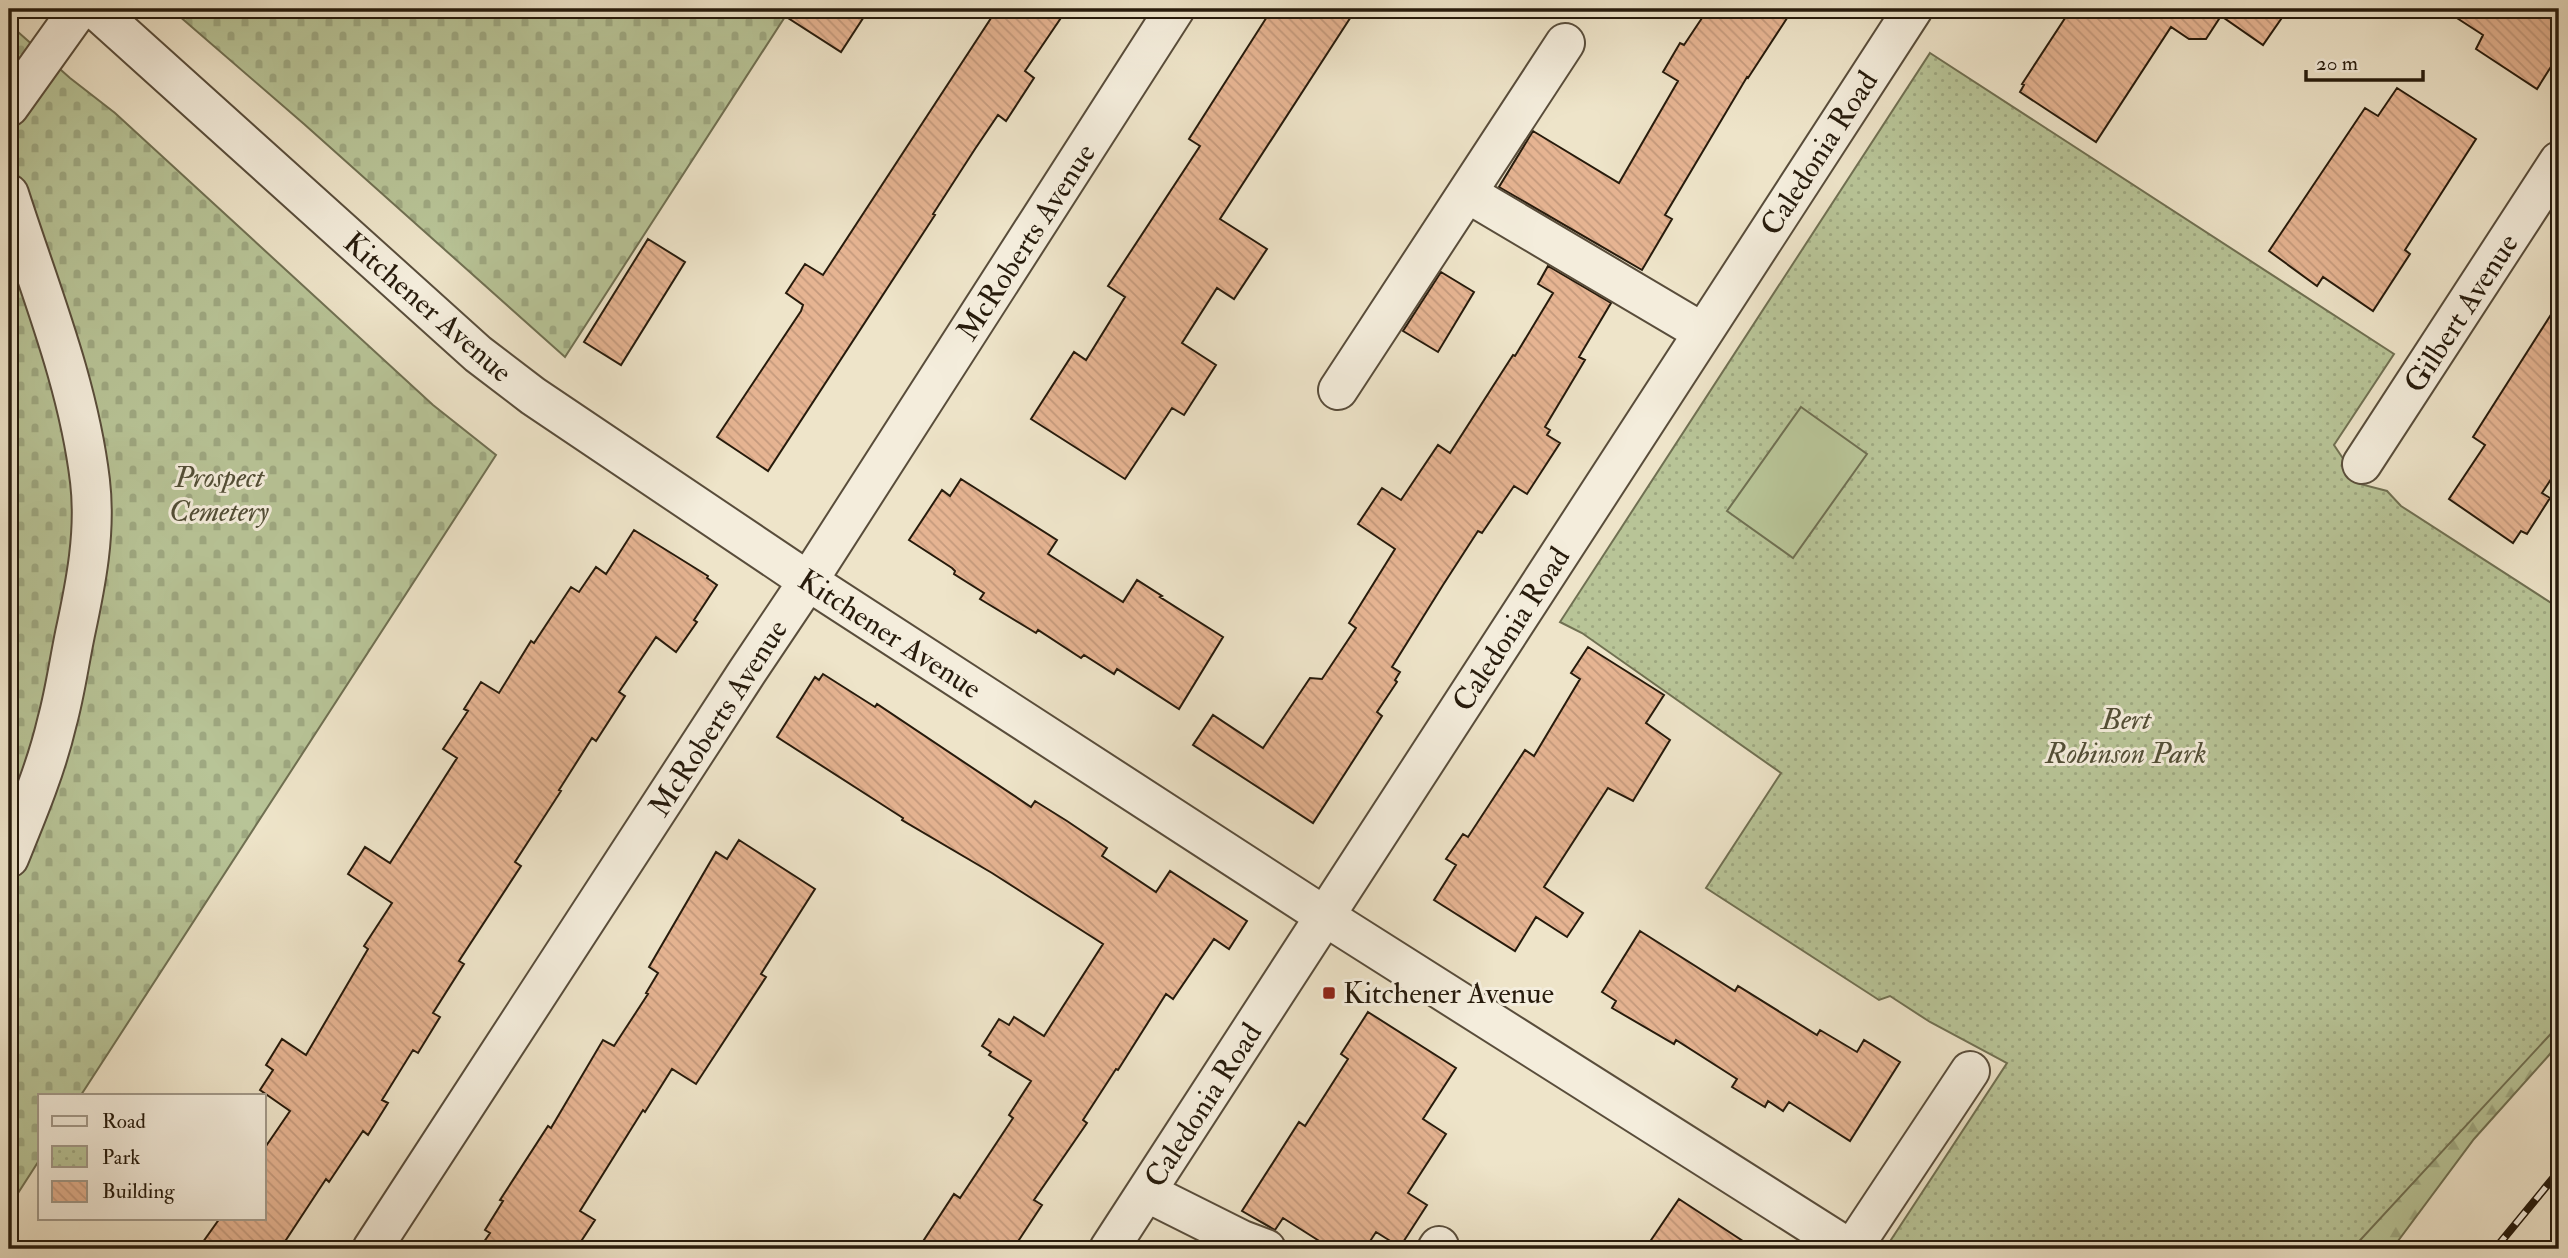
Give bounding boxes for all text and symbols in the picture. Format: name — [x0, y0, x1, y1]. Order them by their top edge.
scale bar — [2306, 38, 2423, 82]
text: 20 m — [2316, 50, 2358, 77]
street label: Caledonia Road — [1753, 64, 1886, 242]
street label: McRoberts Avenue — [949, 137, 1104, 348]
street label: Kitchener Avenue — [336, 224, 519, 391]
street label: Gilbert Avenue — [2396, 227, 2527, 400]
park label: Prospect Cemetery — [169, 459, 270, 530]
street label: Caledonia Road — [1445, 540, 1578, 718]
street label: Kitchener Avenue — [791, 561, 988, 707]
street label: McRoberts Avenue — [641, 613, 796, 824]
park label: Bert Robinson Park — [2044, 701, 2207, 772]
place label: Kitchener Avenue — [1343, 975, 1554, 1012]
marker: Kitchener Avenue — [1321, 985, 1337, 1001]
street label: Caledonia Road — [1137, 1016, 1270, 1194]
legend — [38, 1094, 266, 1220]
text: Road — [102, 1108, 147, 1135]
text: Park — [102, 1144, 140, 1171]
text: Building — [102, 1178, 175, 1205]

